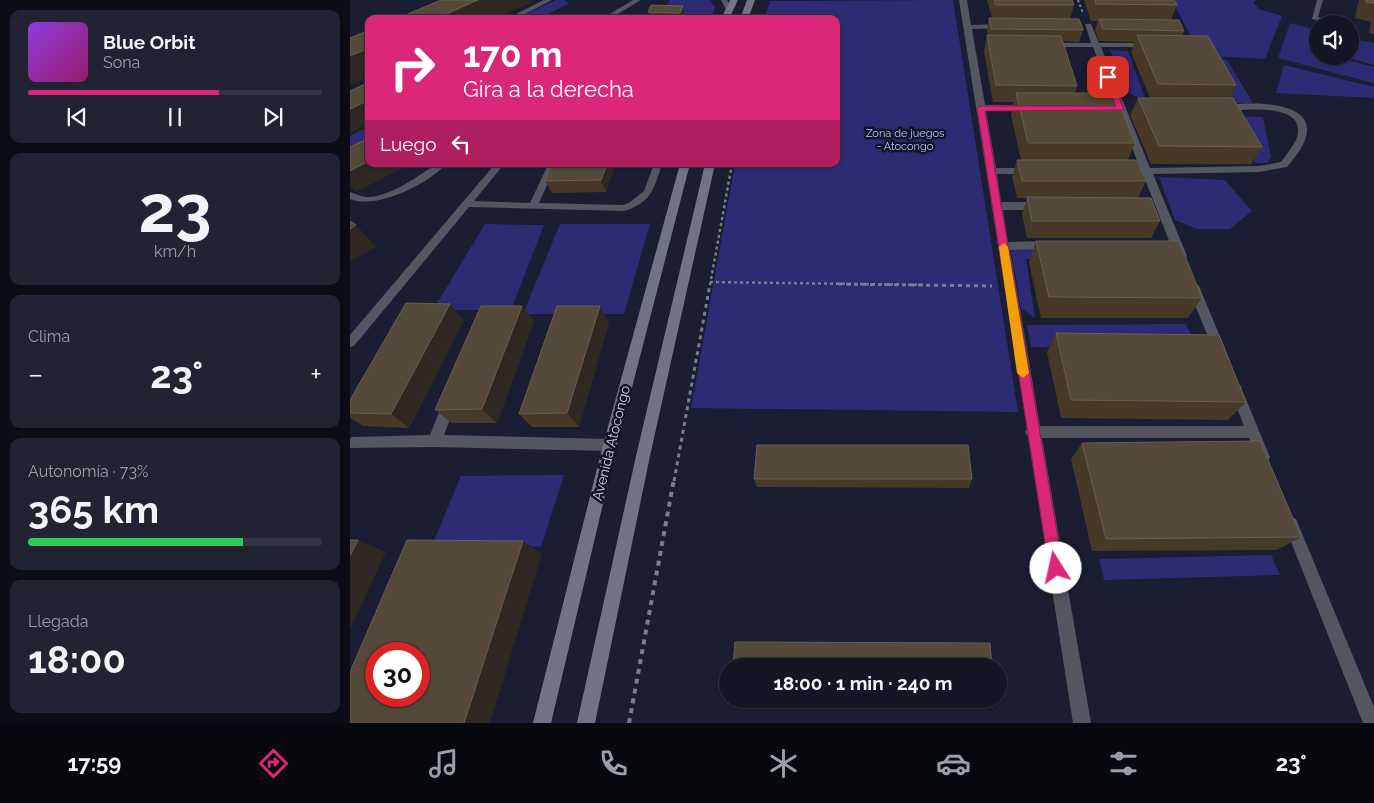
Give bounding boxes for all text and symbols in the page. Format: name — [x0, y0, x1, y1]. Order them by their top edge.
map controls — [1309, 15, 1359, 65]
button: sound — [1309, 15, 1359, 65]
text: Blue Orbit — [103, 31, 195, 53]
text: 170 m — [463, 34, 562, 75]
icon: right — [380, 35, 445, 100]
text: Sona — [103, 53, 140, 72]
pin — [1087, 56, 1129, 98]
icon: arrive — [1094, 63, 1122, 91]
text: Gira a la derecha — [463, 76, 634, 102]
icon: previous — [63, 103, 91, 131]
icon: pause — [161, 103, 189, 131]
icon: next — [259, 103, 287, 131]
park label: Zona de juegos - Atocongo — [866, 127, 944, 153]
icon: left — [447, 130, 475, 158]
text: Luego — [380, 133, 437, 155]
text: 23 — [139, 171, 211, 247]
text: km/h — [154, 242, 196, 261]
text: Clima — [28, 327, 70, 346]
text: 23° — [150, 352, 203, 397]
text: − — [28, 358, 43, 391]
text: + — [310, 358, 322, 391]
street label: Avenida Atocongo — [589, 384, 633, 502]
text: Autonomía · 73% — [28, 462, 148, 481]
text: 365 km — [28, 487, 159, 532]
position arrow — [1029, 541, 1081, 593]
text: Llegada — [28, 612, 88, 631]
text: 18:00 — [28, 637, 126, 682]
speed limit sign: 30 — [365, 642, 430, 707]
text: 18:00 · 1 min · 240 m — [773, 672, 953, 694]
icon: directions — [256, 746, 291, 781]
icon: music — [426, 746, 461, 781]
icon: phone — [596, 746, 631, 781]
icon: climate — [766, 746, 801, 781]
icon: car — [936, 746, 971, 781]
icon: filters — [1106, 746, 1141, 781]
text: 17:59 — [67, 750, 121, 776]
text: 23° — [1276, 750, 1306, 776]

